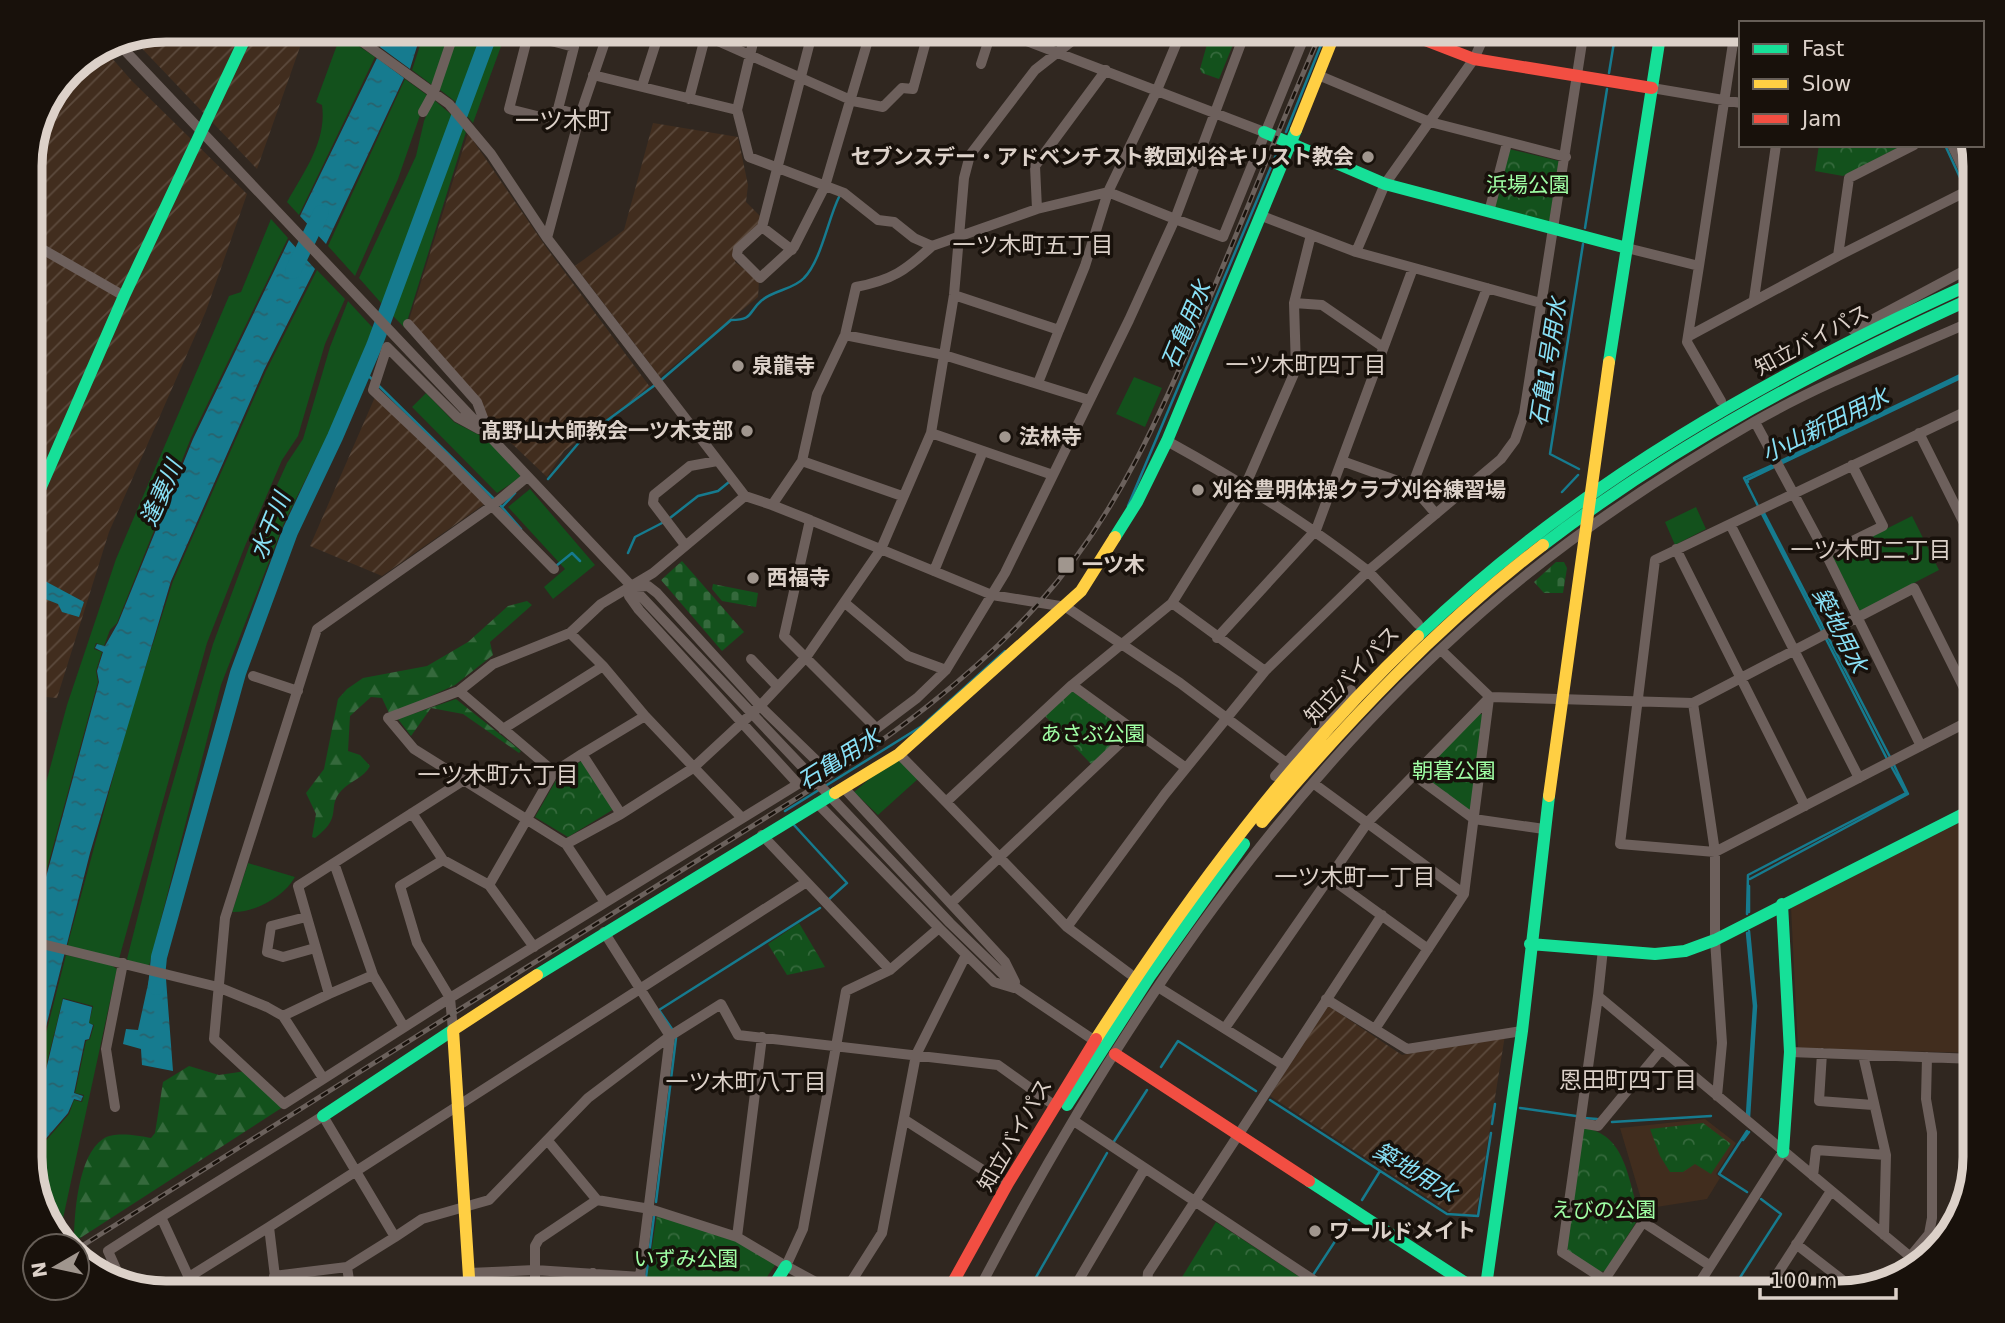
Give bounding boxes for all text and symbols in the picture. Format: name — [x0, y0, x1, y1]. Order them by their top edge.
legend — [1739, 21, 1984, 147]
text: Fast — [1802, 37, 1844, 61]
text: Slow — [1802, 72, 1851, 96]
district label: 一ツ木町 — [515, 107, 611, 135]
text: Jam — [1800, 107, 1842, 131]
place label: セブンスデー・アドベンチスト教団刈谷キリスト教会 — [850, 145, 1354, 169]
marker: セブンスデー・アドベンチスト教団刈谷キリスト教会 — [1360, 149, 1376, 165]
park label: 浜場公園 — [1486, 173, 1570, 197]
district label: 一ツ木町五丁目 — [953, 232, 1114, 258]
water label: 石亀用水 — [1156, 275, 1217, 372]
water label: 石亀1号用水 — [1525, 293, 1571, 428]
street label: 知立バイパス — [1751, 300, 1873, 380]
district label: 一ツ木町四丁目 — [1226, 352, 1387, 378]
place label: 泉龍寺 — [752, 354, 815, 378]
marker: 泉龍寺 — [730, 358, 746, 374]
water label: 小山新田用水 — [1757, 382, 1895, 467]
place label: 髙野山大師教会一ツ木支部 — [481, 419, 733, 443]
marker: 髙野山大師教会一ツ木支部 — [739, 423, 755, 439]
place label: 法林寺 — [1019, 425, 1082, 449]
marker: 法林寺 — [997, 429, 1013, 445]
water label: 逢妻川 — [135, 453, 188, 530]
place label: 刈谷豊明体操クラブ刈谷練習場 — [1212, 478, 1506, 502]
marker: 刈谷豊明体操クラブ刈谷練習場 — [1190, 482, 1206, 498]
water label: 水干川 — [245, 486, 296, 563]
district label: 一ツ木町二丁目 — [1791, 537, 1952, 563]
place label: 一ツ木 — [1082, 553, 1145, 577]
marker: 一ツ木 — [1056, 555, 1076, 575]
place label: 西福寺 — [767, 566, 830, 590]
marker: 西福寺 — [745, 570, 761, 586]
water label: 築地用水 — [1808, 583, 1874, 680]
street label: 知立バイパス — [1300, 621, 1404, 729]
water label: 石亀用水 — [793, 722, 887, 794]
park label: あさぶ公園 — [1041, 722, 1146, 746]
park label: 朝暮公園 — [1412, 759, 1496, 783]
district label: 一ツ木町六丁目 — [418, 762, 579, 788]
district label: 一ツ木町一丁目 — [1275, 864, 1436, 890]
district label: 恩田町四丁目 — [1559, 1067, 1697, 1093]
district label: 一ツ木町八丁目 — [666, 1069, 827, 1095]
street label: 知立バイパス — [973, 1075, 1057, 1195]
water label: 築地用水 — [1369, 1137, 1464, 1208]
park label: えびの公園 — [1552, 1198, 1657, 1222]
place label: ワールドメイト — [1329, 1219, 1476, 1243]
marker: ワールドメイト — [1307, 1223, 1323, 1239]
north arrow — [21, 1232, 91, 1302]
park label: いずみ公園 — [634, 1247, 739, 1271]
scale bar — [1760, 1256, 1896, 1300]
text: N — [27, 1260, 51, 1279]
text: 100 m — [1770, 1269, 1837, 1293]

